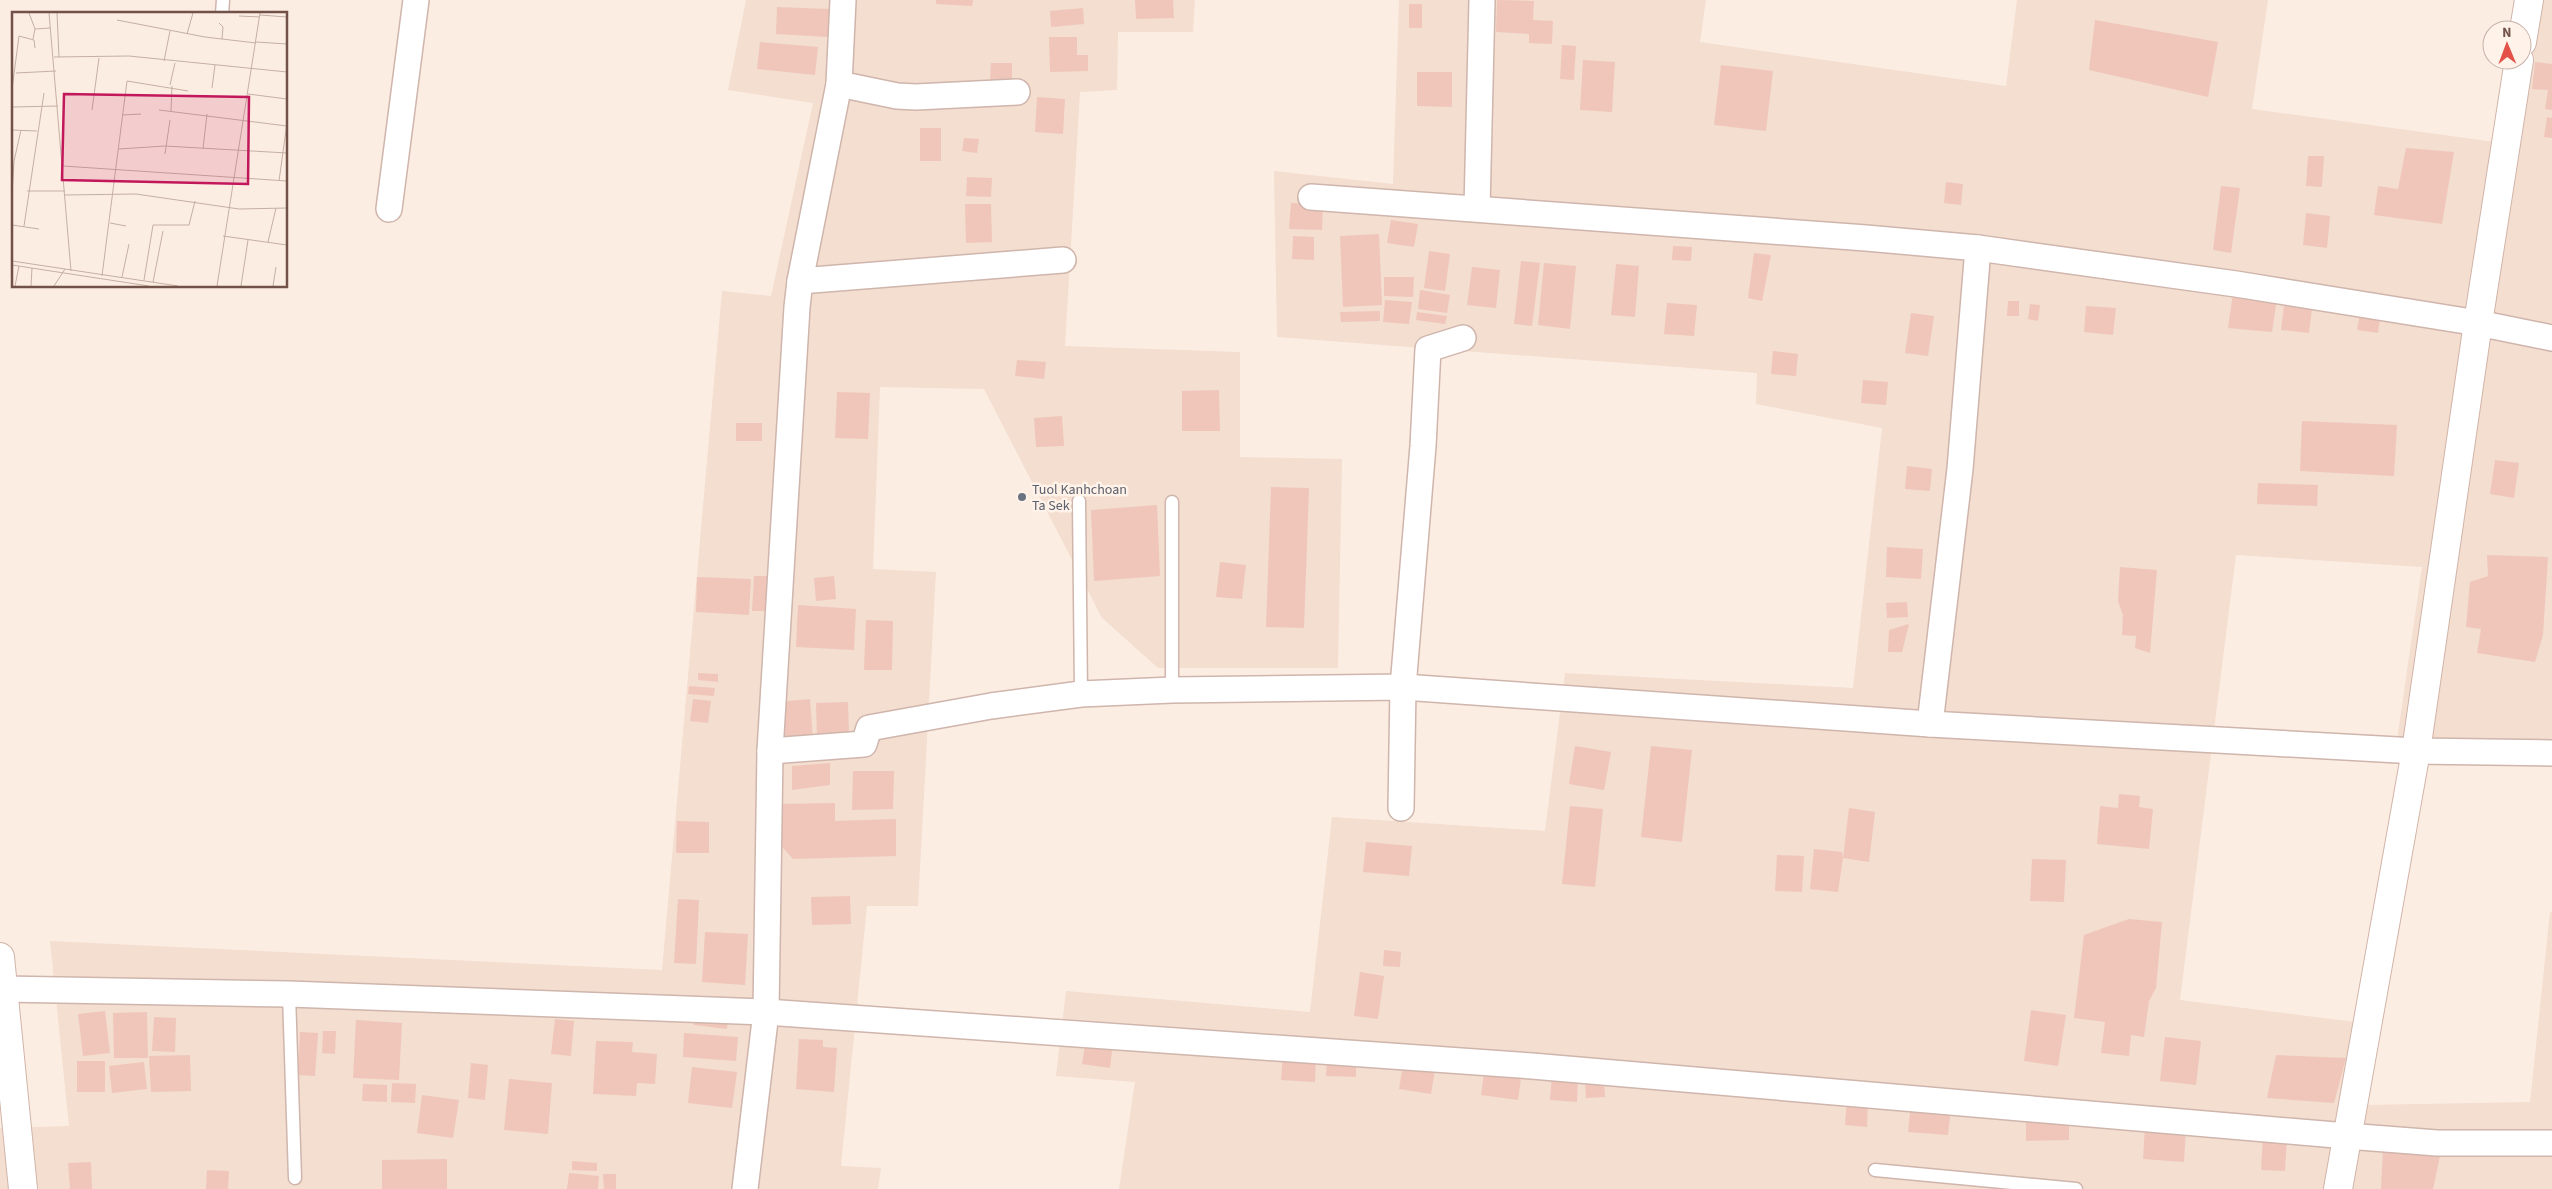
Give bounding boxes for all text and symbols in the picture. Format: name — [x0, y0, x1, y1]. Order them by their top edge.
inset map — [12, 12, 288, 288]
north arrow — [2482, 20, 2532, 70]
text: N — [2502, 23, 2512, 43]
place label: Tuol Kanhchoan Ta Sek — [1032, 480, 1127, 516]
marker: Tuol Kanhchoan Ta Sek — [1016, 491, 1028, 503]

